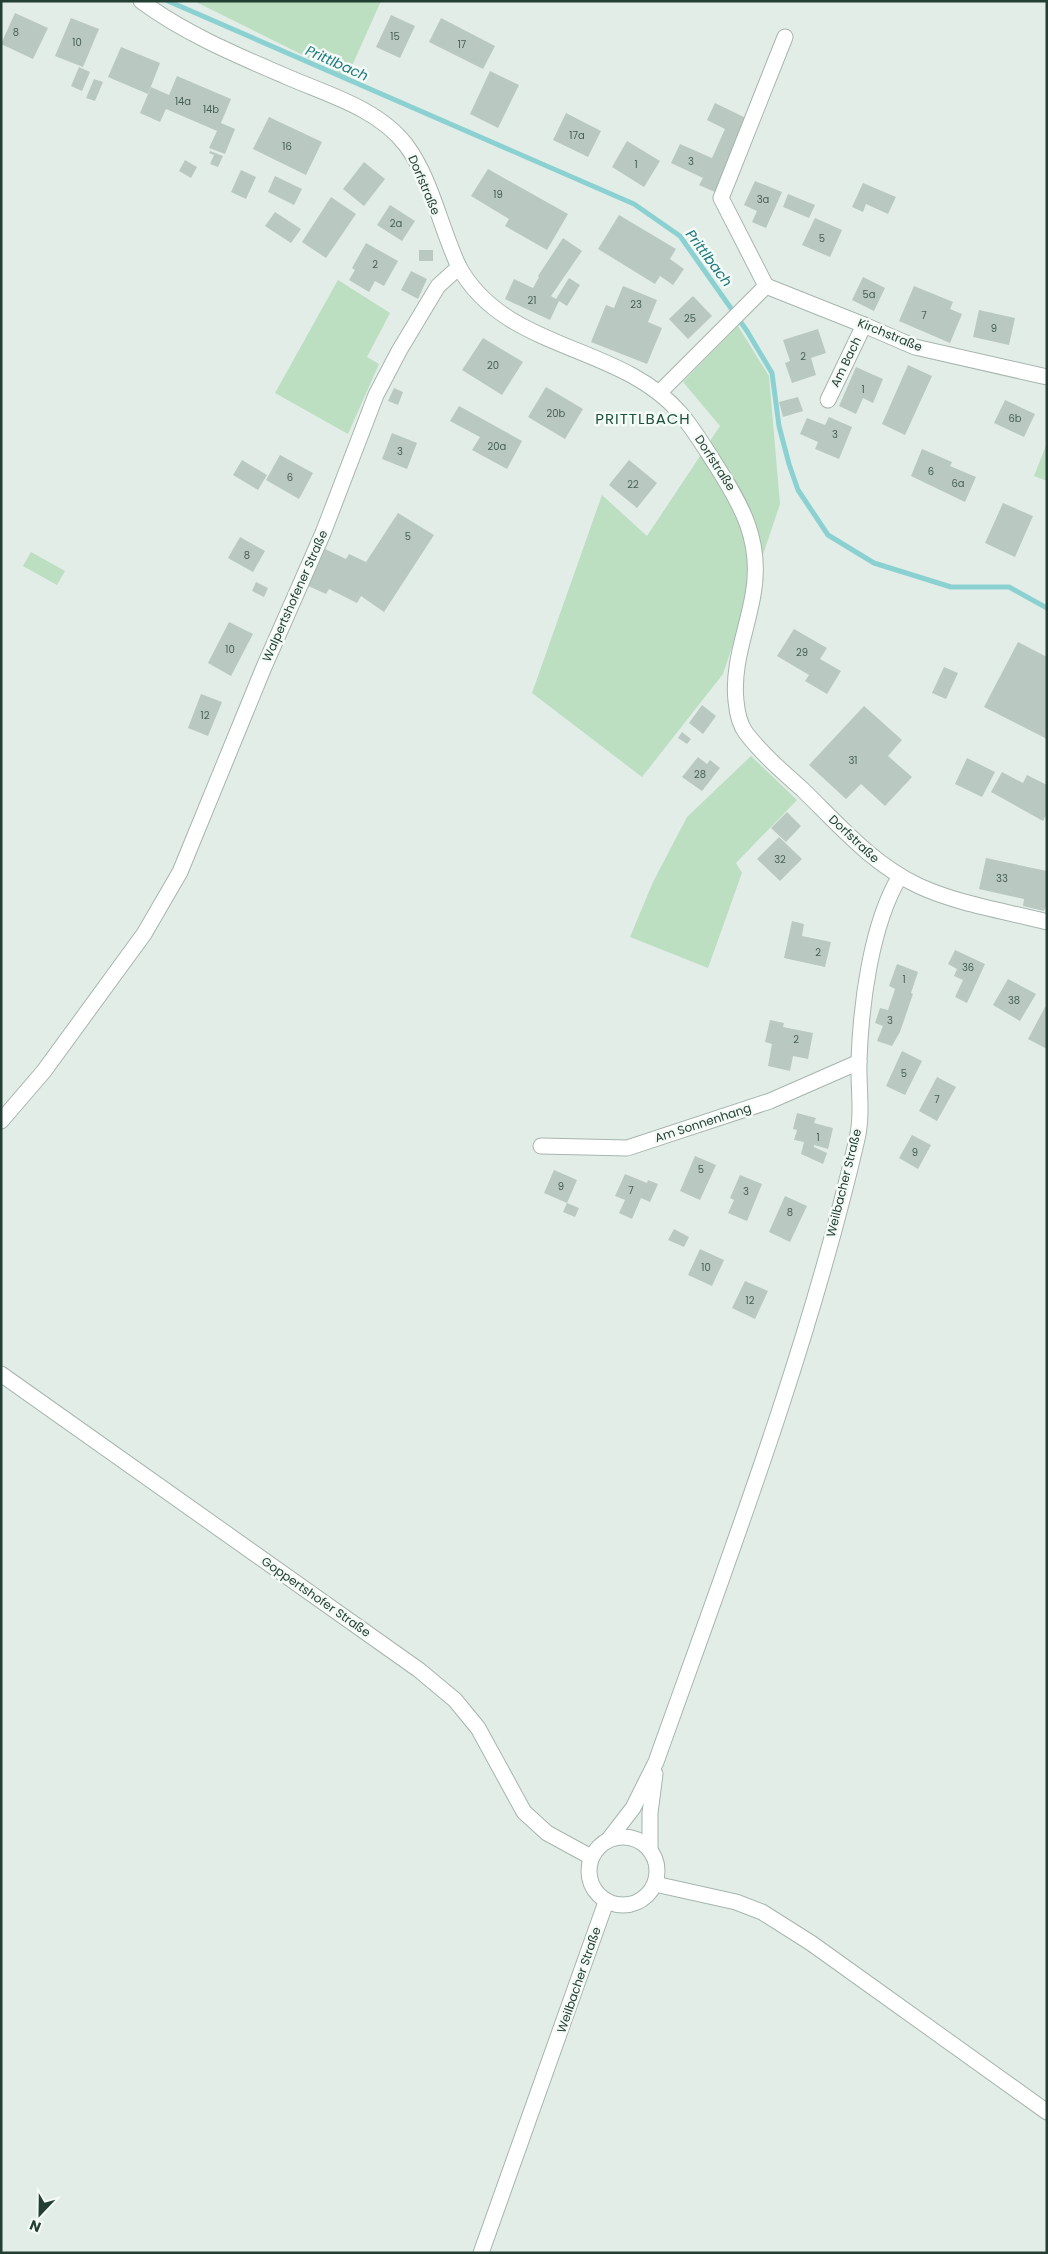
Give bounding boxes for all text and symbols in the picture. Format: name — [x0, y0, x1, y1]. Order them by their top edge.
house number: 8 — [13, 25, 19, 40]
house number: 15 — [390, 29, 400, 44]
house number: 10 — [72, 35, 82, 50]
house number: 17 — [458, 37, 467, 52]
water label: Prittlbach — [302, 40, 372, 86]
house number: 14a — [175, 94, 191, 109]
house number: 14b — [203, 102, 219, 117]
house number: 17a — [569, 128, 585, 143]
house number: 16 — [282, 139, 292, 154]
street label: Dorfstraße — [404, 152, 445, 217]
house number: 3 — [688, 154, 694, 169]
house number: 1 — [634, 157, 638, 172]
house number: 19 — [493, 187, 503, 202]
house number: 3a — [757, 192, 769, 207]
house number: 2a — [390, 216, 402, 231]
water label: Prittlbach — [681, 225, 737, 291]
house number: 5 — [819, 231, 825, 246]
house number: 2 — [372, 257, 378, 272]
house number: 5a — [862, 287, 876, 302]
house number: 21 — [528, 293, 536, 308]
house number: 23 — [630, 297, 642, 312]
house number: 7 — [921, 308, 927, 323]
house number: 25 — [684, 311, 696, 326]
street label: Kirchstraße — [855, 314, 925, 355]
house number: 9 — [991, 321, 997, 336]
street label: Am Bach — [826, 334, 865, 390]
house number: 2 — [800, 349, 806, 364]
house number: 20 — [487, 358, 499, 373]
house number: 1 — [861, 382, 865, 397]
house number: 20b — [547, 406, 566, 421]
district label: PRITTLBACH — [595, 408, 691, 429]
house number: 6b — [1008, 411, 1022, 426]
house number: 3 — [832, 427, 838, 442]
street label: Dorfstraße — [691, 432, 740, 494]
house number: 20a — [488, 439, 506, 454]
house number: 3 — [397, 444, 403, 459]
house number: 6 — [928, 464, 934, 479]
house number: 6 — [287, 470, 293, 485]
house number: 6a — [951, 476, 965, 491]
house number: 22 — [627, 477, 639, 492]
street label: Walpertshofener Straße — [258, 527, 331, 664]
house number: 5 — [405, 529, 411, 544]
house number: 8 — [244, 548, 250, 563]
house number: 10 — [225, 642, 235, 657]
house number: 29 — [796, 645, 808, 660]
house number: 12 — [201, 708, 210, 723]
house number: 31 — [848, 753, 858, 768]
house number: 28 — [694, 767, 706, 782]
street label: Dorfstraße — [825, 811, 883, 866]
house number: 32 — [774, 852, 786, 867]
house number: 33 — [996, 871, 1008, 886]
house number: 2 — [815, 945, 821, 960]
house number: 36 — [962, 960, 974, 975]
house number: 1 — [902, 972, 906, 987]
house number: 38 — [1008, 993, 1020, 1008]
house number: 3 — [887, 1013, 893, 1028]
house number: 2 — [793, 1032, 799, 1047]
house number: 5 — [901, 1066, 907, 1081]
house number: 7 — [934, 1092, 940, 1107]
street label: Am Sonnenhang — [652, 1099, 753, 1146]
street label: Weilbacher Straße — [822, 1127, 865, 1239]
house number: 1 — [816, 1130, 820, 1145]
house number: 9 — [912, 1145, 918, 1160]
house number: 5 — [698, 1162, 704, 1177]
house number: 9 — [558, 1179, 564, 1194]
house number: 7 — [628, 1183, 634, 1198]
house number: 3 — [743, 1184, 749, 1199]
house number: 8 — [787, 1205, 793, 1220]
house number: 10 — [701, 1260, 711, 1275]
house number: 12 — [746, 1293, 755, 1308]
street label: Goppertshofer Straße — [258, 1552, 374, 1641]
street label: Weilbacher Straße — [552, 1925, 605, 2035]
north arrow — [15, 2189, 65, 2239]
text: N — [27, 2215, 44, 2237]

